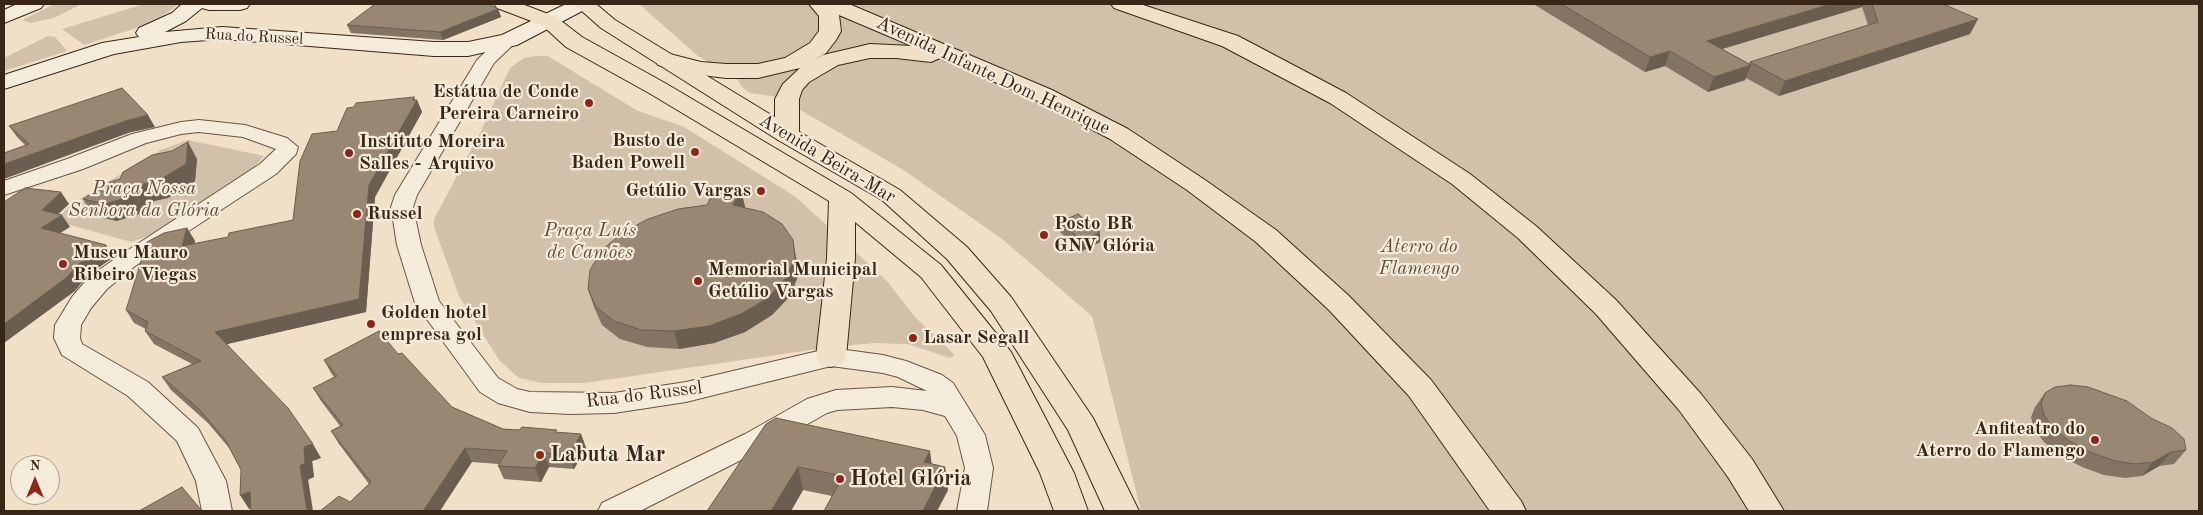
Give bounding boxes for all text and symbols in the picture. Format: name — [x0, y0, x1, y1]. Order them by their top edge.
street label: Avenida Infante Dom Henrique — [872, 12, 1114, 140]
street label: Rua do Russel — [204, 25, 304, 49]
place label: Estátua de Conde Pereira Carneiro — [432, 81, 579, 125]
marker: Estátua de Conde Pereira Carneiro — [583, 97, 595, 109]
street label: Avenida Beira-Mar — [754, 109, 900, 209]
place label: Busto de Baden Powell — [571, 130, 685, 174]
place label: Instituto Moreira Salles - Arquivo — [359, 131, 505, 175]
marker: Busto de Baden Powell — [689, 146, 701, 158]
marker: Instituto Moreira Salles - Arquivo — [343, 147, 355, 159]
park label: Praça Nossa Senhora da Glória — [68, 178, 220, 222]
place label: Getúlio Vargas — [626, 180, 751, 202]
marker: Getúlio Vargas — [755, 185, 767, 197]
place label: Russel — [367, 203, 422, 225]
marker: Russel — [351, 208, 363, 220]
place label: Posto BR GNV Glória — [1054, 213, 1155, 257]
park label: Praça Luís de Camões — [544, 220, 636, 264]
marker: Posto BR GNV Glória — [1038, 229, 1050, 241]
park label: Aterro do Flamengo — [1379, 236, 1459, 280]
place label: Museu Mauro Ribeiro Viegas — [73, 242, 197, 286]
marker: Museu Mauro Ribeiro Viegas — [57, 258, 69, 270]
place label: Memorial Municipal Getúlio Vargas — [708, 259, 877, 303]
marker: Memorial Municipal Getúlio Vargas — [692, 275, 704, 287]
place label: Golden hotel empresa gol — [381, 302, 487, 346]
marker: Golden hotel empresa gol — [365, 318, 377, 330]
place label: Lasar Segall — [923, 327, 1029, 349]
marker: Lasar Segall — [907, 332, 919, 344]
street label: Rua do Russel — [584, 377, 704, 413]
place label: Anfiteatro do Aterro do Flamengo — [1915, 418, 2085, 462]
marker: Anfiteatro do Aterro do Flamengo — [2089, 434, 2101, 446]
place label: Labuta Mar — [550, 442, 665, 468]
marker: Labuta Mar — [534, 449, 546, 461]
north arrow — [10, 455, 60, 505]
text: N — [30, 459, 40, 473]
place label: Hotel Glória — [850, 466, 971, 492]
marker: Hotel Glória — [834, 473, 846, 485]

